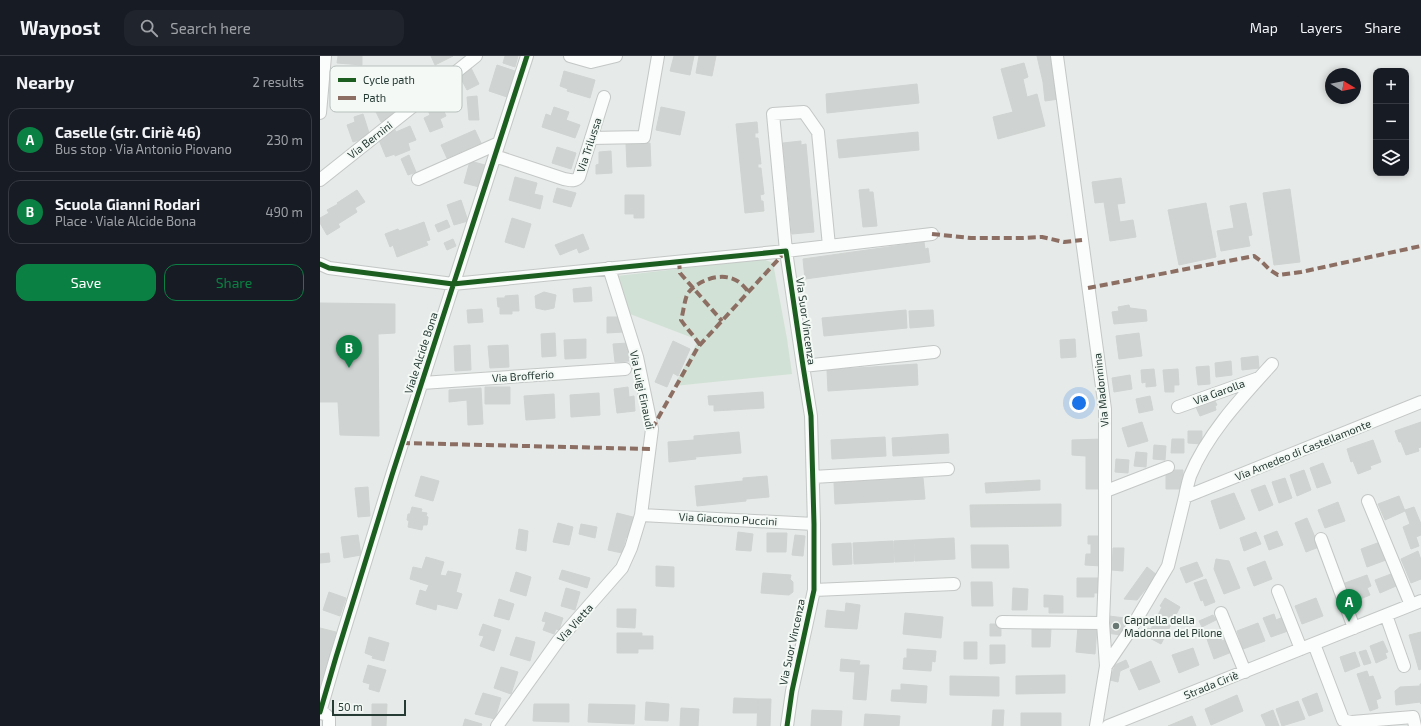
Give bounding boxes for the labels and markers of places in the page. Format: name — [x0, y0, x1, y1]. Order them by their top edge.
pin: B — [336, 335, 362, 368]
pin: A — [1336, 589, 1362, 622]
place label: Cappella della Madonna del Pilone — [1124, 613, 1222, 639]
marker: Cappella della Madonna del Pilone — [1111, 621, 1121, 631]

